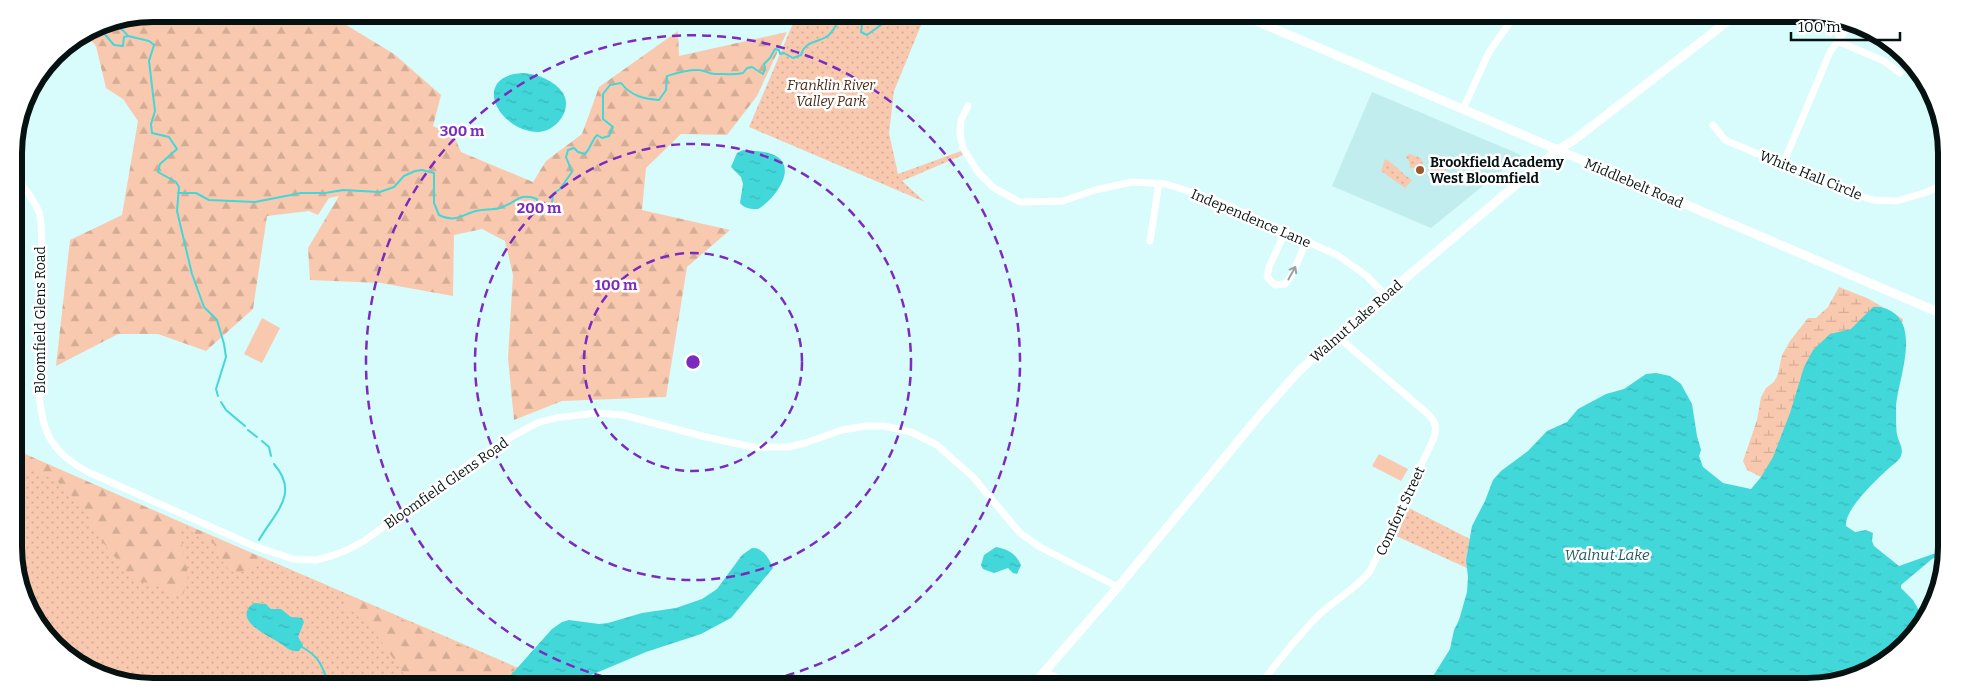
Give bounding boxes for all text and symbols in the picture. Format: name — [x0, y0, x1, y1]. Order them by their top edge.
scale bar — [1791, 10, 1900, 42]
text: 100 m — [1798, 18, 1841, 36]
park label: Franklin River Valley Park — [787, 77, 876, 110]
text: 300 m — [440, 122, 485, 140]
street label: White Hall Circle — [1757, 147, 1865, 204]
place label: Brookfield Academy West Bloomfield — [1430, 154, 1564, 187]
street label: Middlebelt Road — [1582, 155, 1686, 212]
marker: Brookfield Academy West Bloomfield — [1414, 164, 1426, 176]
street label: Independence Lane — [1188, 186, 1313, 251]
text: 200 m — [517, 199, 562, 217]
street label: Bloomfield Glens Road — [32, 246, 49, 394]
one-way arrow — [1288, 266, 1297, 281]
text: 100 m — [595, 276, 638, 294]
street label: Walnut Lake Road — [1307, 277, 1406, 366]
centre of rings — [684, 353, 702, 371]
street label: Bloomfield Glens Road — [381, 434, 512, 533]
street label: Comfort Street — [1372, 464, 1429, 558]
water label: Walnut Lake — [1565, 546, 1650, 564]

